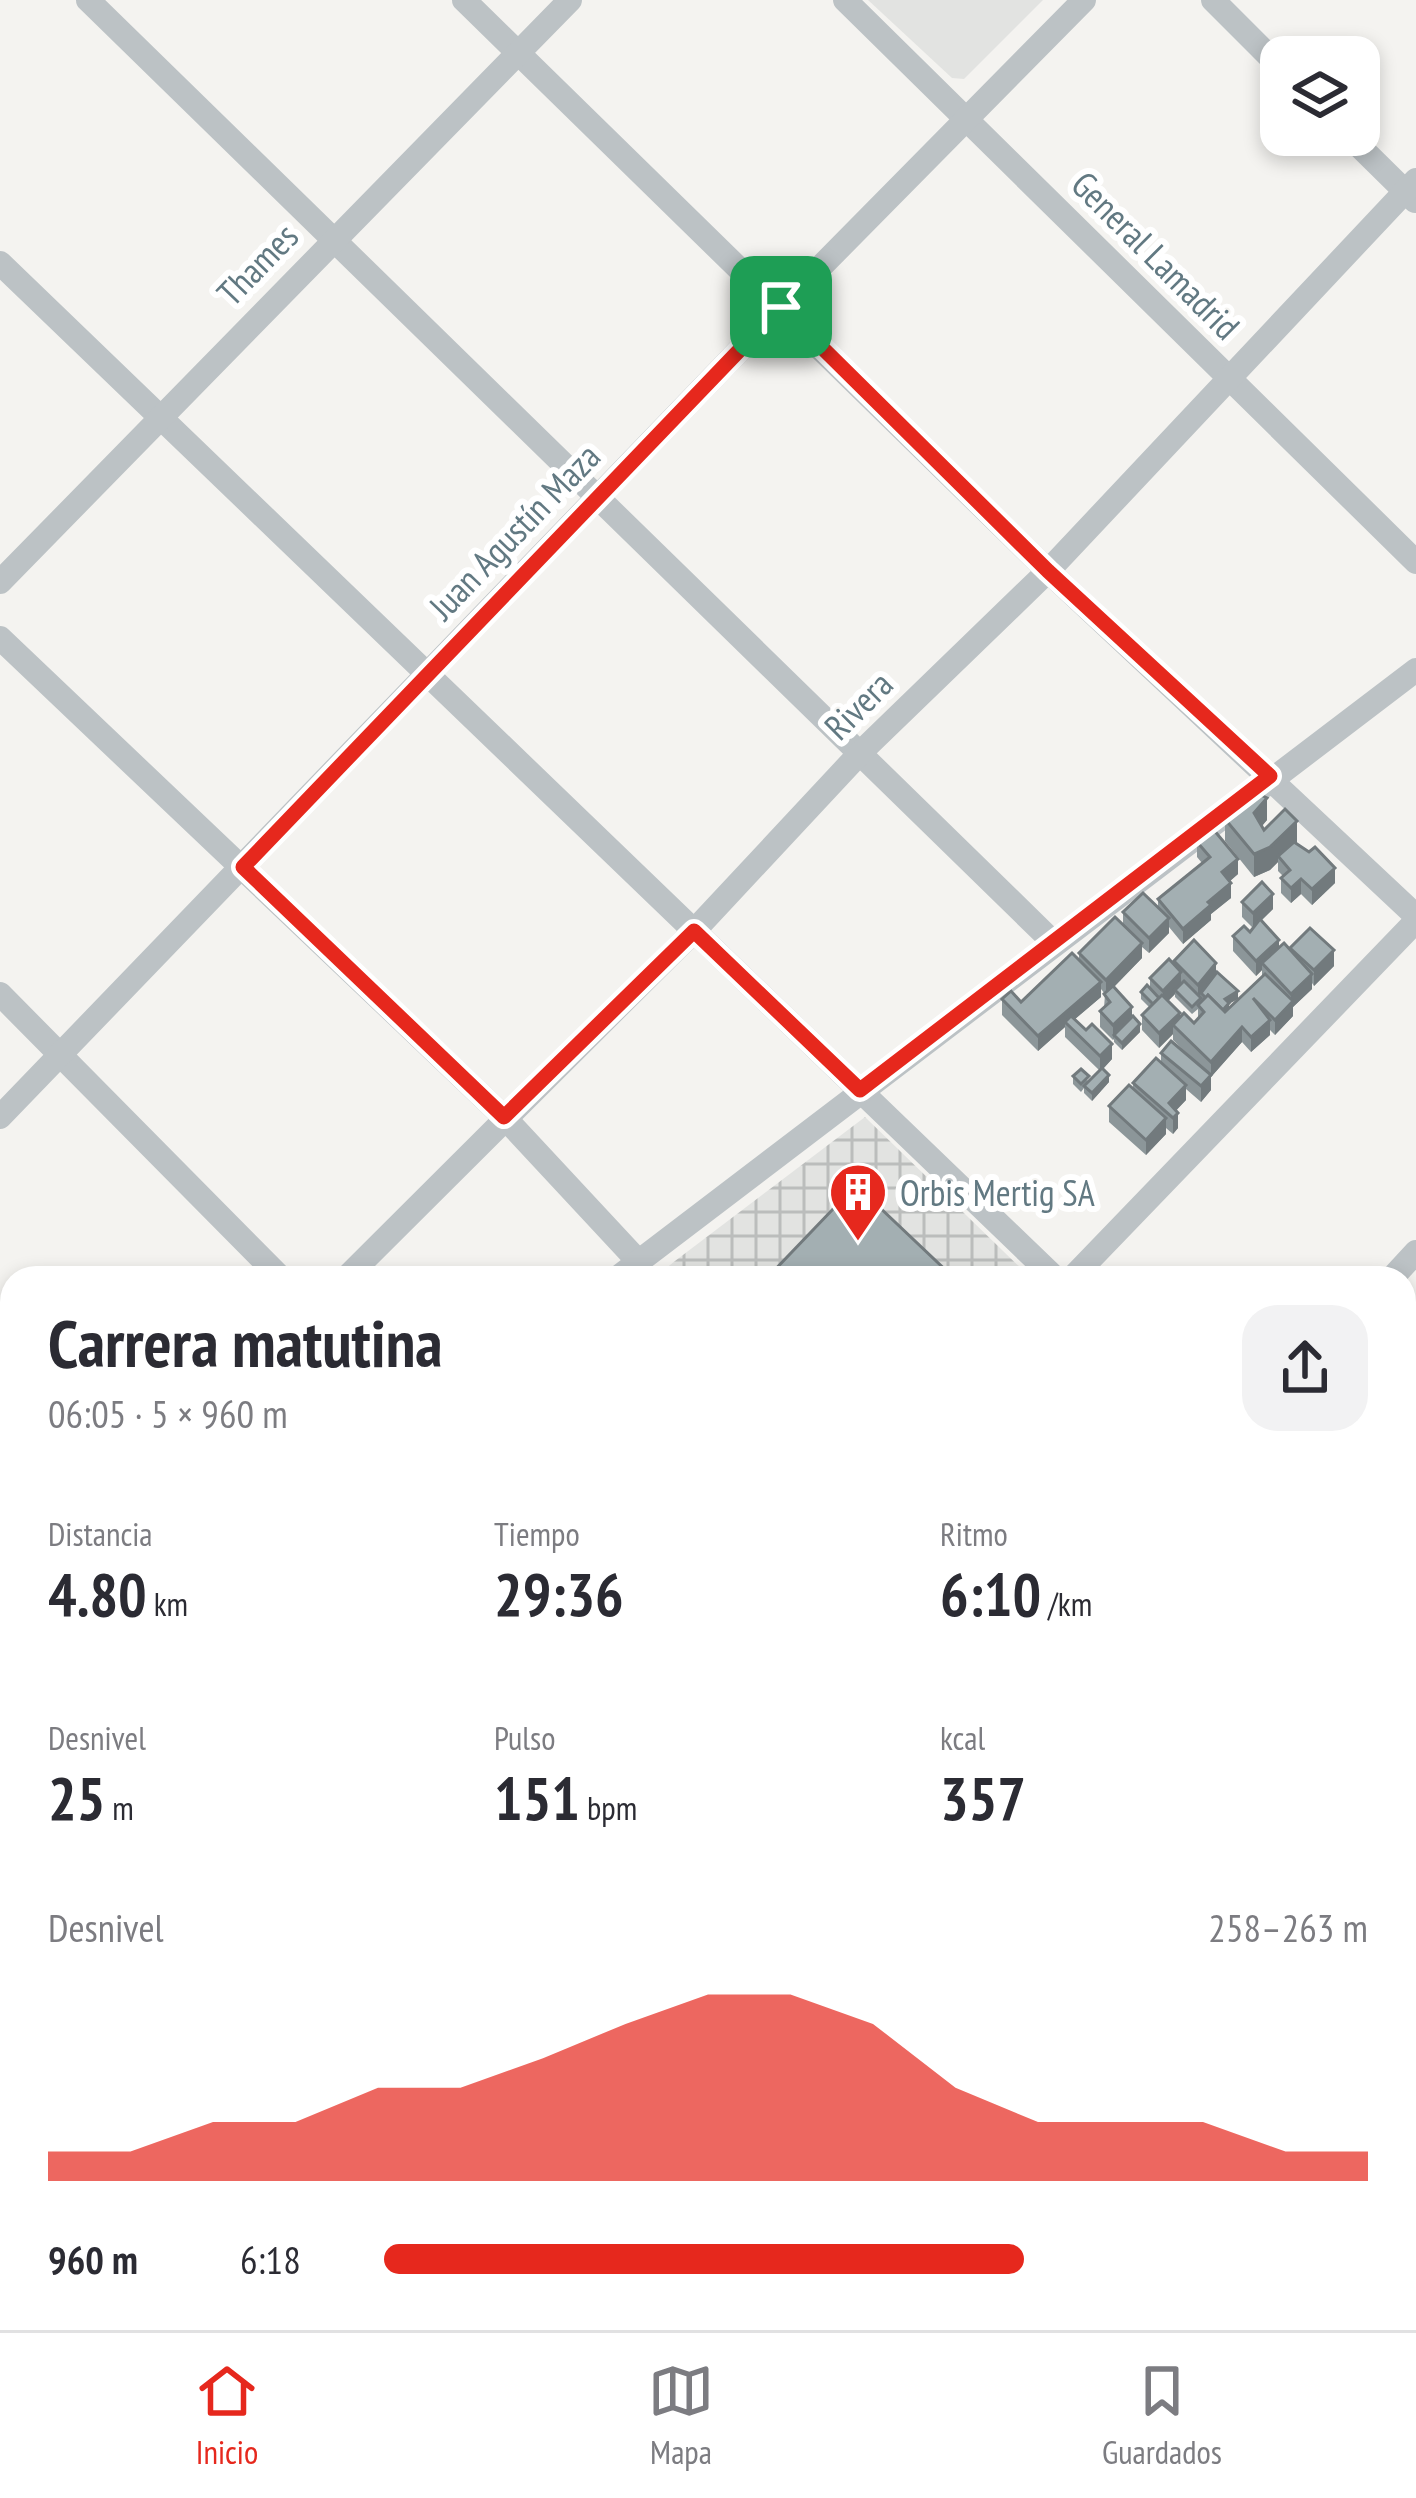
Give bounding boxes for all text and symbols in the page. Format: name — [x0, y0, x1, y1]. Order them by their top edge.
map controls — [1260, 36, 1380, 156]
button: layers — [1260, 36, 1380, 156]
street label: General Lamadrid — [1062, 161, 1250, 349]
street label: Thames — [206, 213, 308, 315]
pin — [730, 256, 832, 358]
icon: arrive — [748, 274, 814, 340]
street label: Juan Agustín Maza — [418, 433, 610, 630]
street label: Rivera — [814, 661, 902, 749]
building icon: Orbis Mertig SA — [827, 1161, 889, 1243]
place label: Orbis Mertig SA — [900, 1169, 1095, 1216]
text: Carrera matutina — [48, 1300, 443, 1385]
button: share — [1242, 1305, 1368, 1431]
text: 06:05 · 5 × 960 m — [48, 1388, 288, 1439]
text: Distancia — [48, 1512, 153, 1555]
text: Tiempo — [494, 1512, 580, 1555]
text: Ritmo — [940, 1512, 1008, 1555]
text: 4.80 — [48, 1555, 147, 1633]
text: 29:36 — [494, 1555, 624, 1633]
text: 6:10 — [940, 1555, 1041, 1633]
text: km — [147, 1582, 188, 1625]
text: /km — [1041, 1582, 1092, 1625]
text: Desnivel — [48, 1716, 146, 1759]
text: Pulso — [494, 1716, 555, 1759]
text: kcal — [940, 1716, 985, 1759]
text: 25 — [48, 1759, 105, 1837]
text: 151 — [494, 1759, 580, 1837]
text: 357 — [940, 1759, 1026, 1837]
text: m — [105, 1786, 134, 1829]
text: bpm — [580, 1786, 637, 1829]
text: Desnivel — [48, 1902, 164, 1953]
text: 258–263 m — [1208, 1902, 1368, 1953]
text: 960 m — [48, 2234, 138, 2285]
text: 6:18 — [240, 2234, 301, 2285]
tab: Inicio — [194, 2358, 260, 2473]
tab: Mapa — [648, 2358, 714, 2473]
tab: Guardados — [1102, 2358, 1222, 2473]

